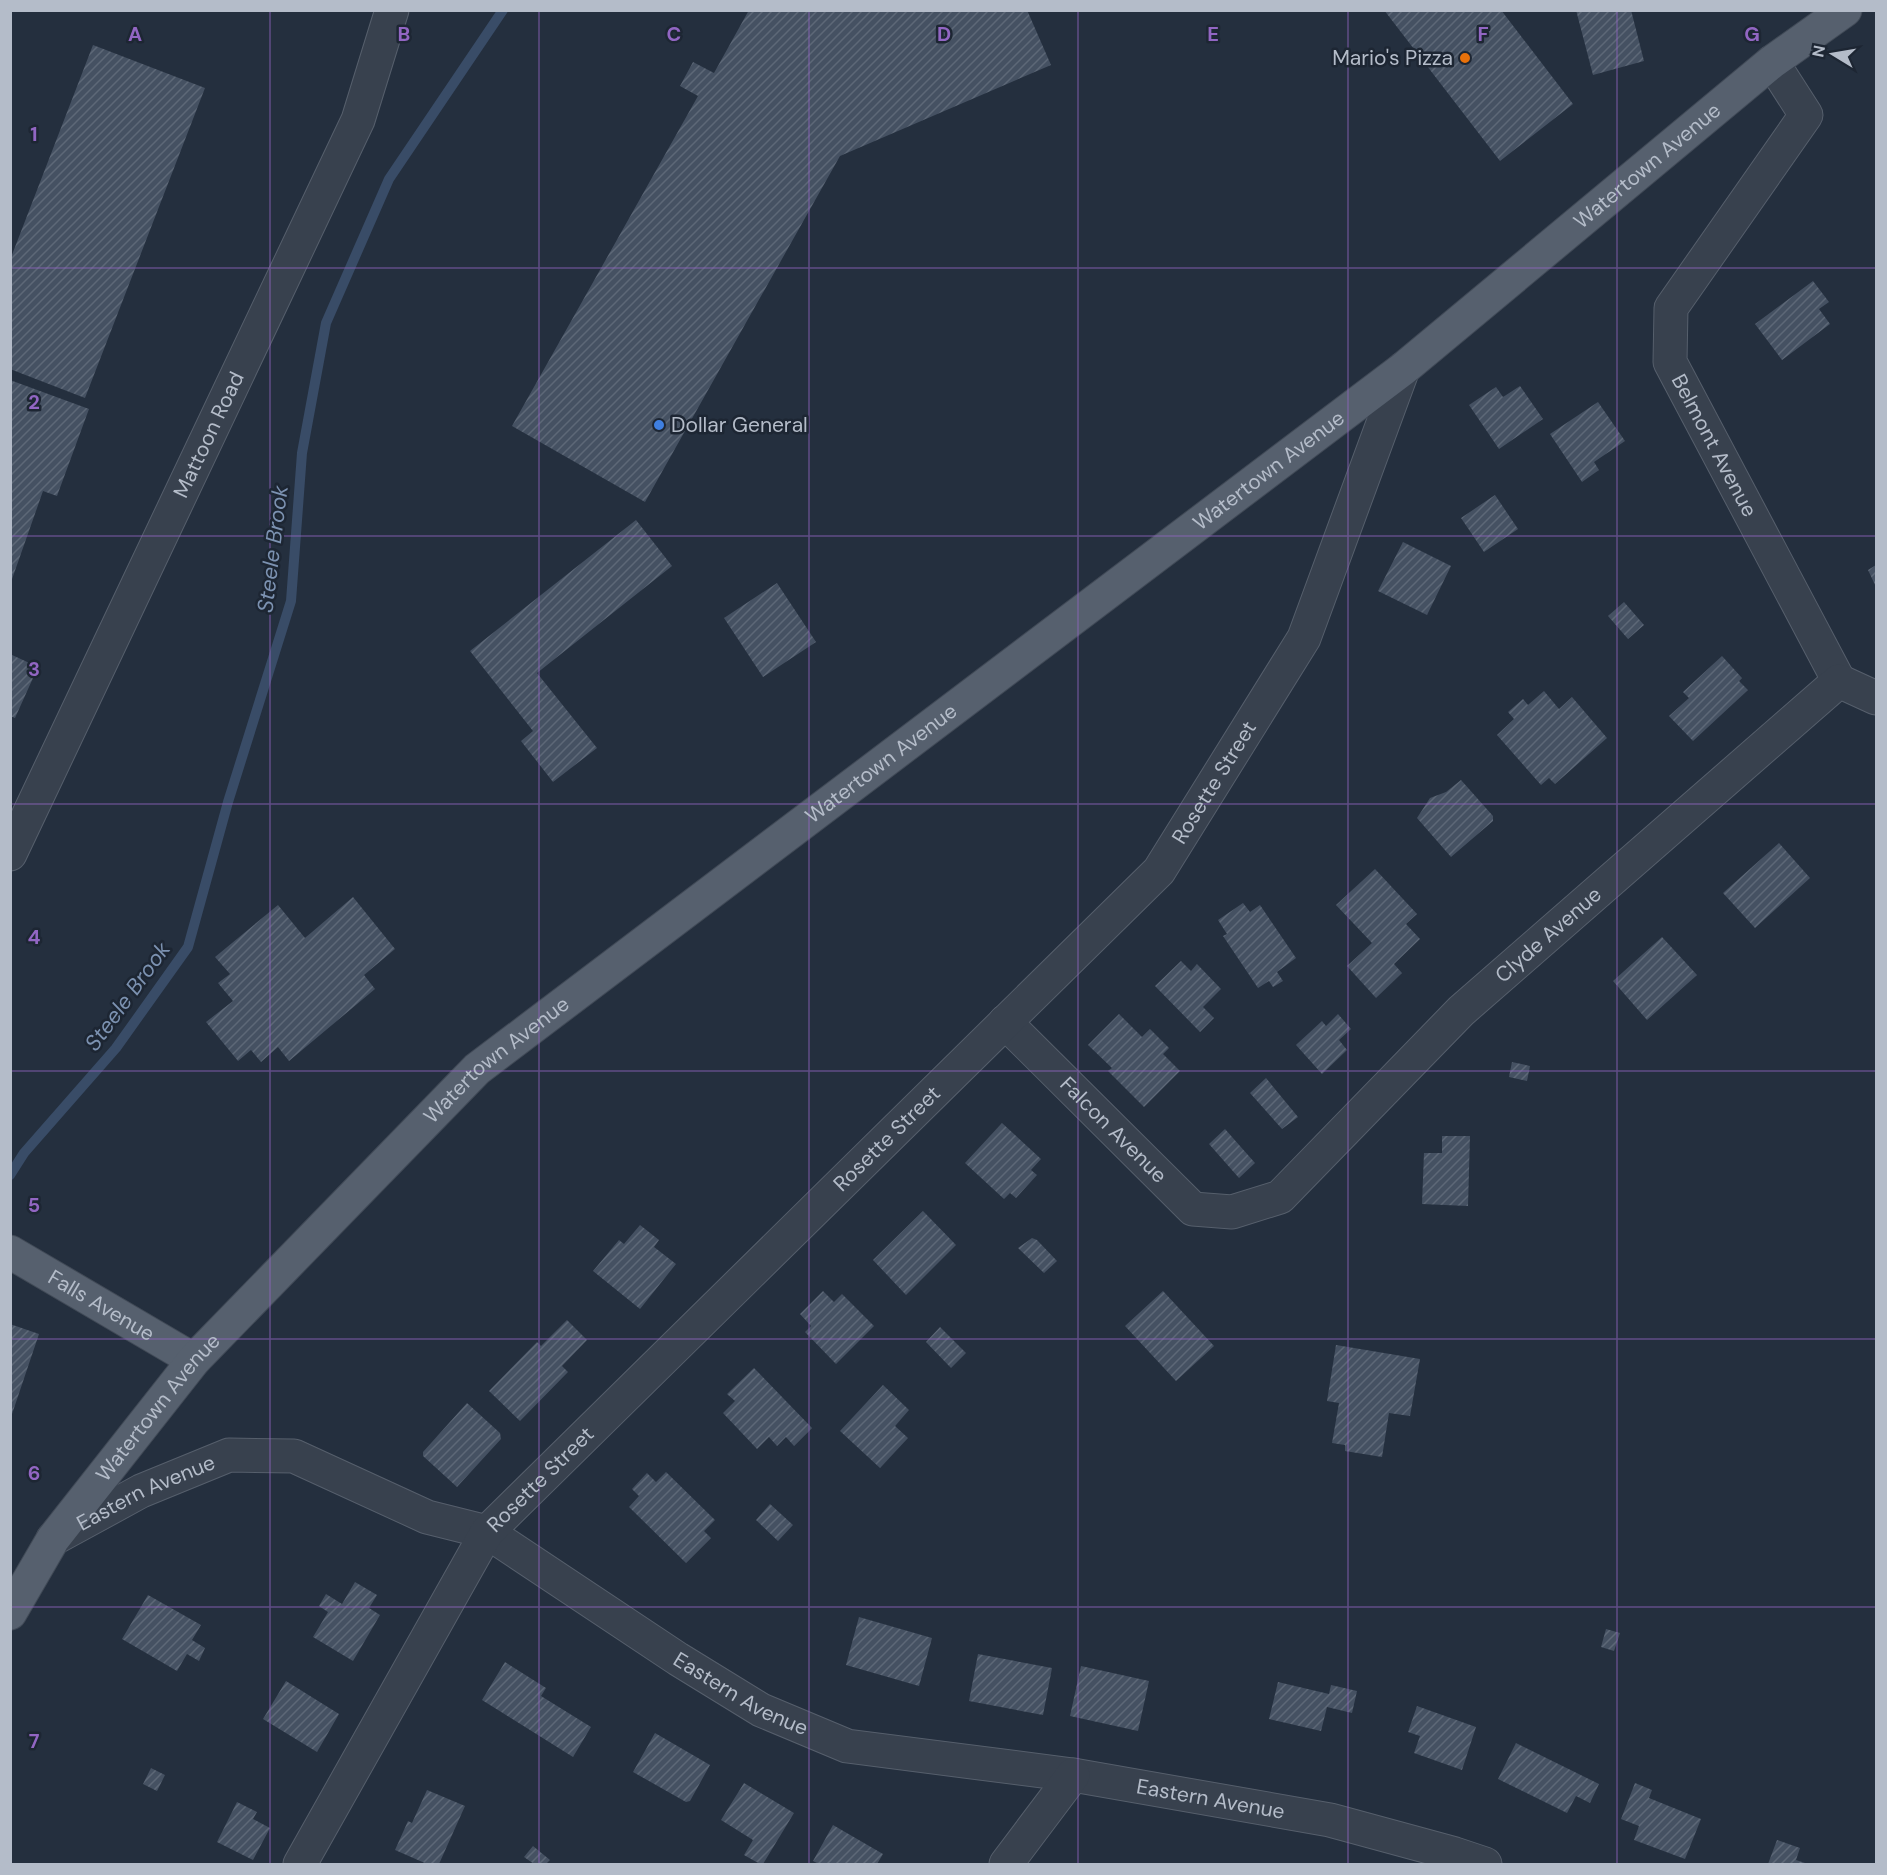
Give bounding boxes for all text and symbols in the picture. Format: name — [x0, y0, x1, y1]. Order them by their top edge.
text: A — [128, 21, 142, 47]
text: B — [398, 21, 410, 47]
text: C — [667, 21, 681, 47]
text: D — [937, 21, 951, 47]
text: E — [1207, 21, 1219, 47]
text: F — [1477, 21, 1489, 47]
text: G — [1744, 21, 1760, 47]
north arrow — [1803, 24, 1863, 84]
place label: Mario's Pizza — [1332, 44, 1453, 72]
text: N — [1807, 44, 1830, 59]
marker: Mario's Pizza — [1458, 51, 1472, 65]
street label: Watertown Avenue — [1568, 96, 1727, 235]
text: 1 — [30, 121, 38, 147]
street label: Mattoon Road — [167, 367, 251, 502]
street label: Belmont Avenue — [1665, 369, 1764, 522]
text: 2 — [28, 389, 40, 415]
street label: Watertown Avenue — [1187, 404, 1350, 537]
place label: Dollar General — [671, 411, 808, 439]
marker: Dollar General — [652, 418, 666, 432]
water label: Steele Brook — [250, 483, 295, 614]
text: 3 — [28, 656, 40, 682]
street label: Watertown Avenue — [800, 697, 963, 830]
street label: Rosette Street — [1165, 716, 1263, 849]
street label: Clyde Avenue — [1489, 881, 1607, 989]
text: 4 — [28, 924, 41, 950]
water label: Steele Brook — [78, 935, 177, 1057]
street label: Watertown Avenue — [417, 990, 575, 1130]
street label: Falcon Avenue — [1054, 1071, 1173, 1189]
street label: Rosette Street — [827, 1080, 947, 1198]
text: 5 — [28, 1192, 40, 1218]
street label: Falls Avenue — [43, 1263, 160, 1348]
street label: Watertown Avenue — [90, 1327, 227, 1487]
street label: Rosette Street — [481, 1420, 600, 1538]
street label: Eastern Avenue — [72, 1448, 219, 1537]
text: 6 — [28, 1460, 40, 1486]
street label: Eastern Avenue — [668, 1646, 812, 1742]
text: 7 — [29, 1728, 40, 1754]
street label: Eastern Avenue — [1134, 1772, 1287, 1826]

